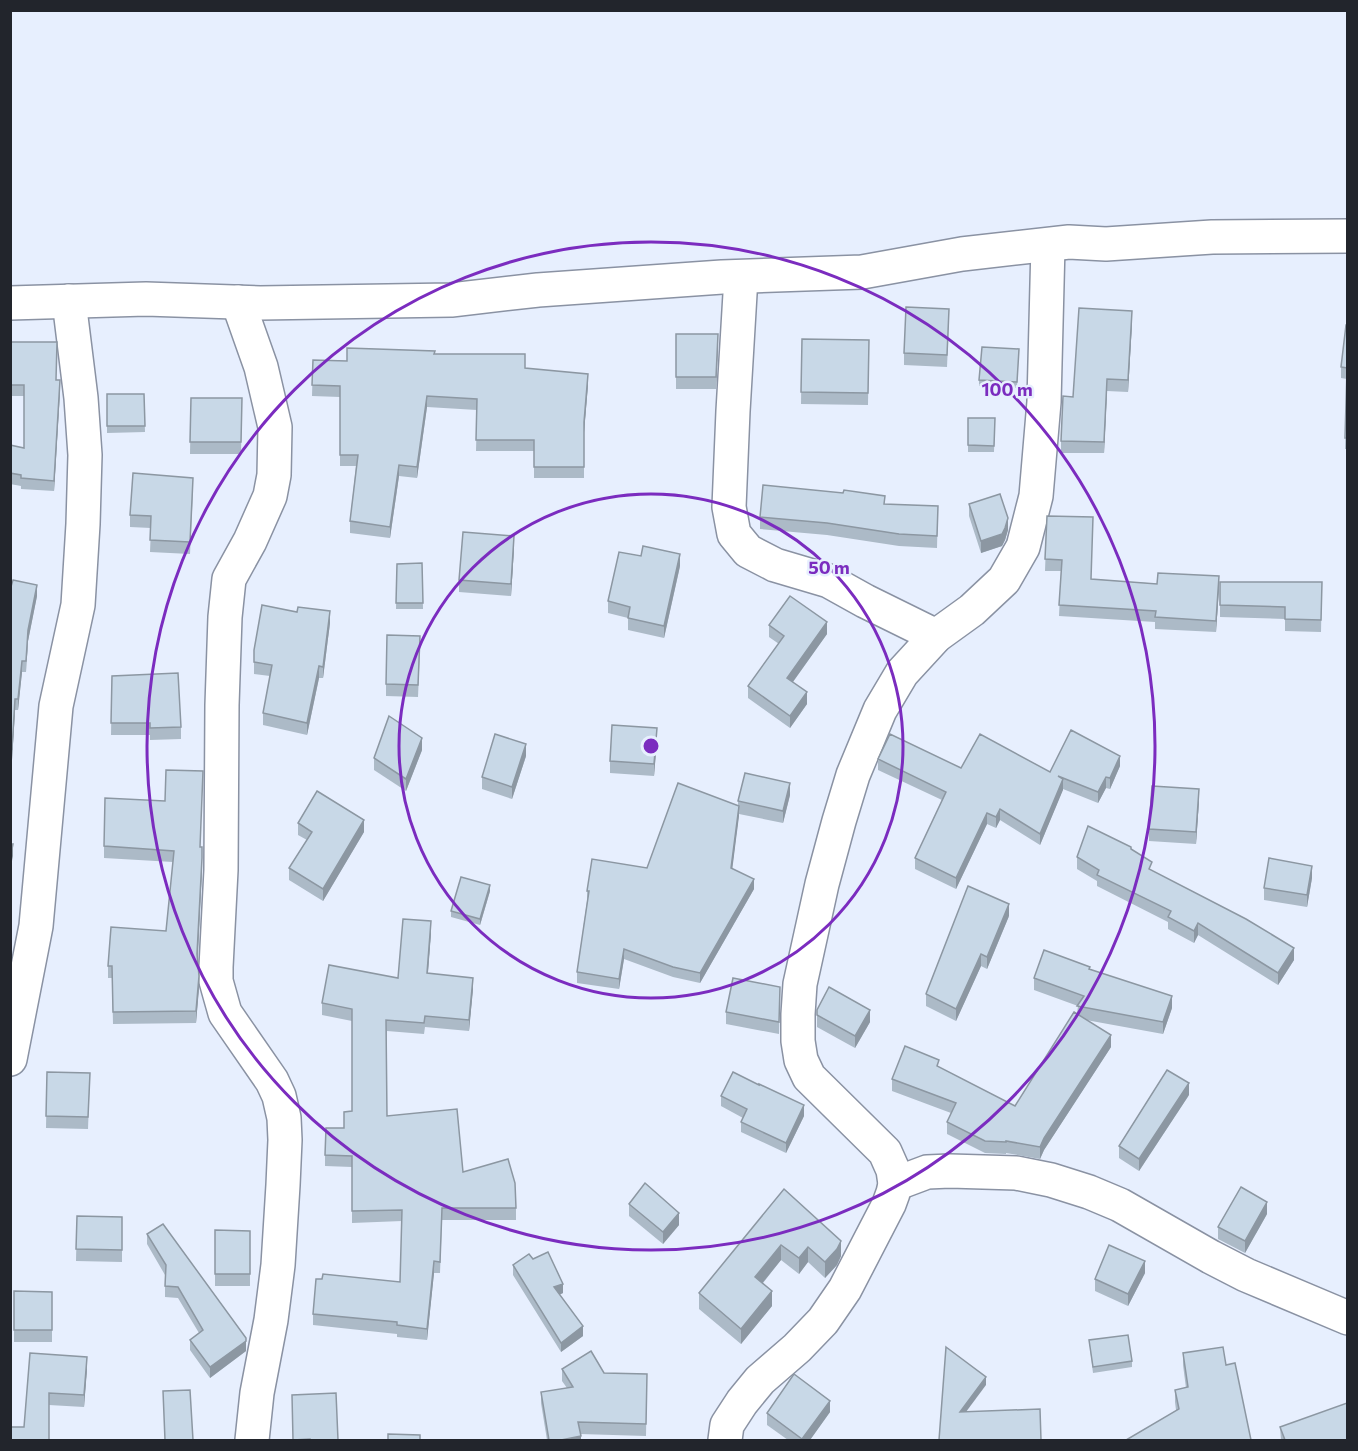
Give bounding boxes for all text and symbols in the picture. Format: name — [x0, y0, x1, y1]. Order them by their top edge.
text: 100 m — [981, 378, 1033, 400]
text: 50 m — [808, 556, 850, 578]
centre of rings — [641, 736, 661, 756]

